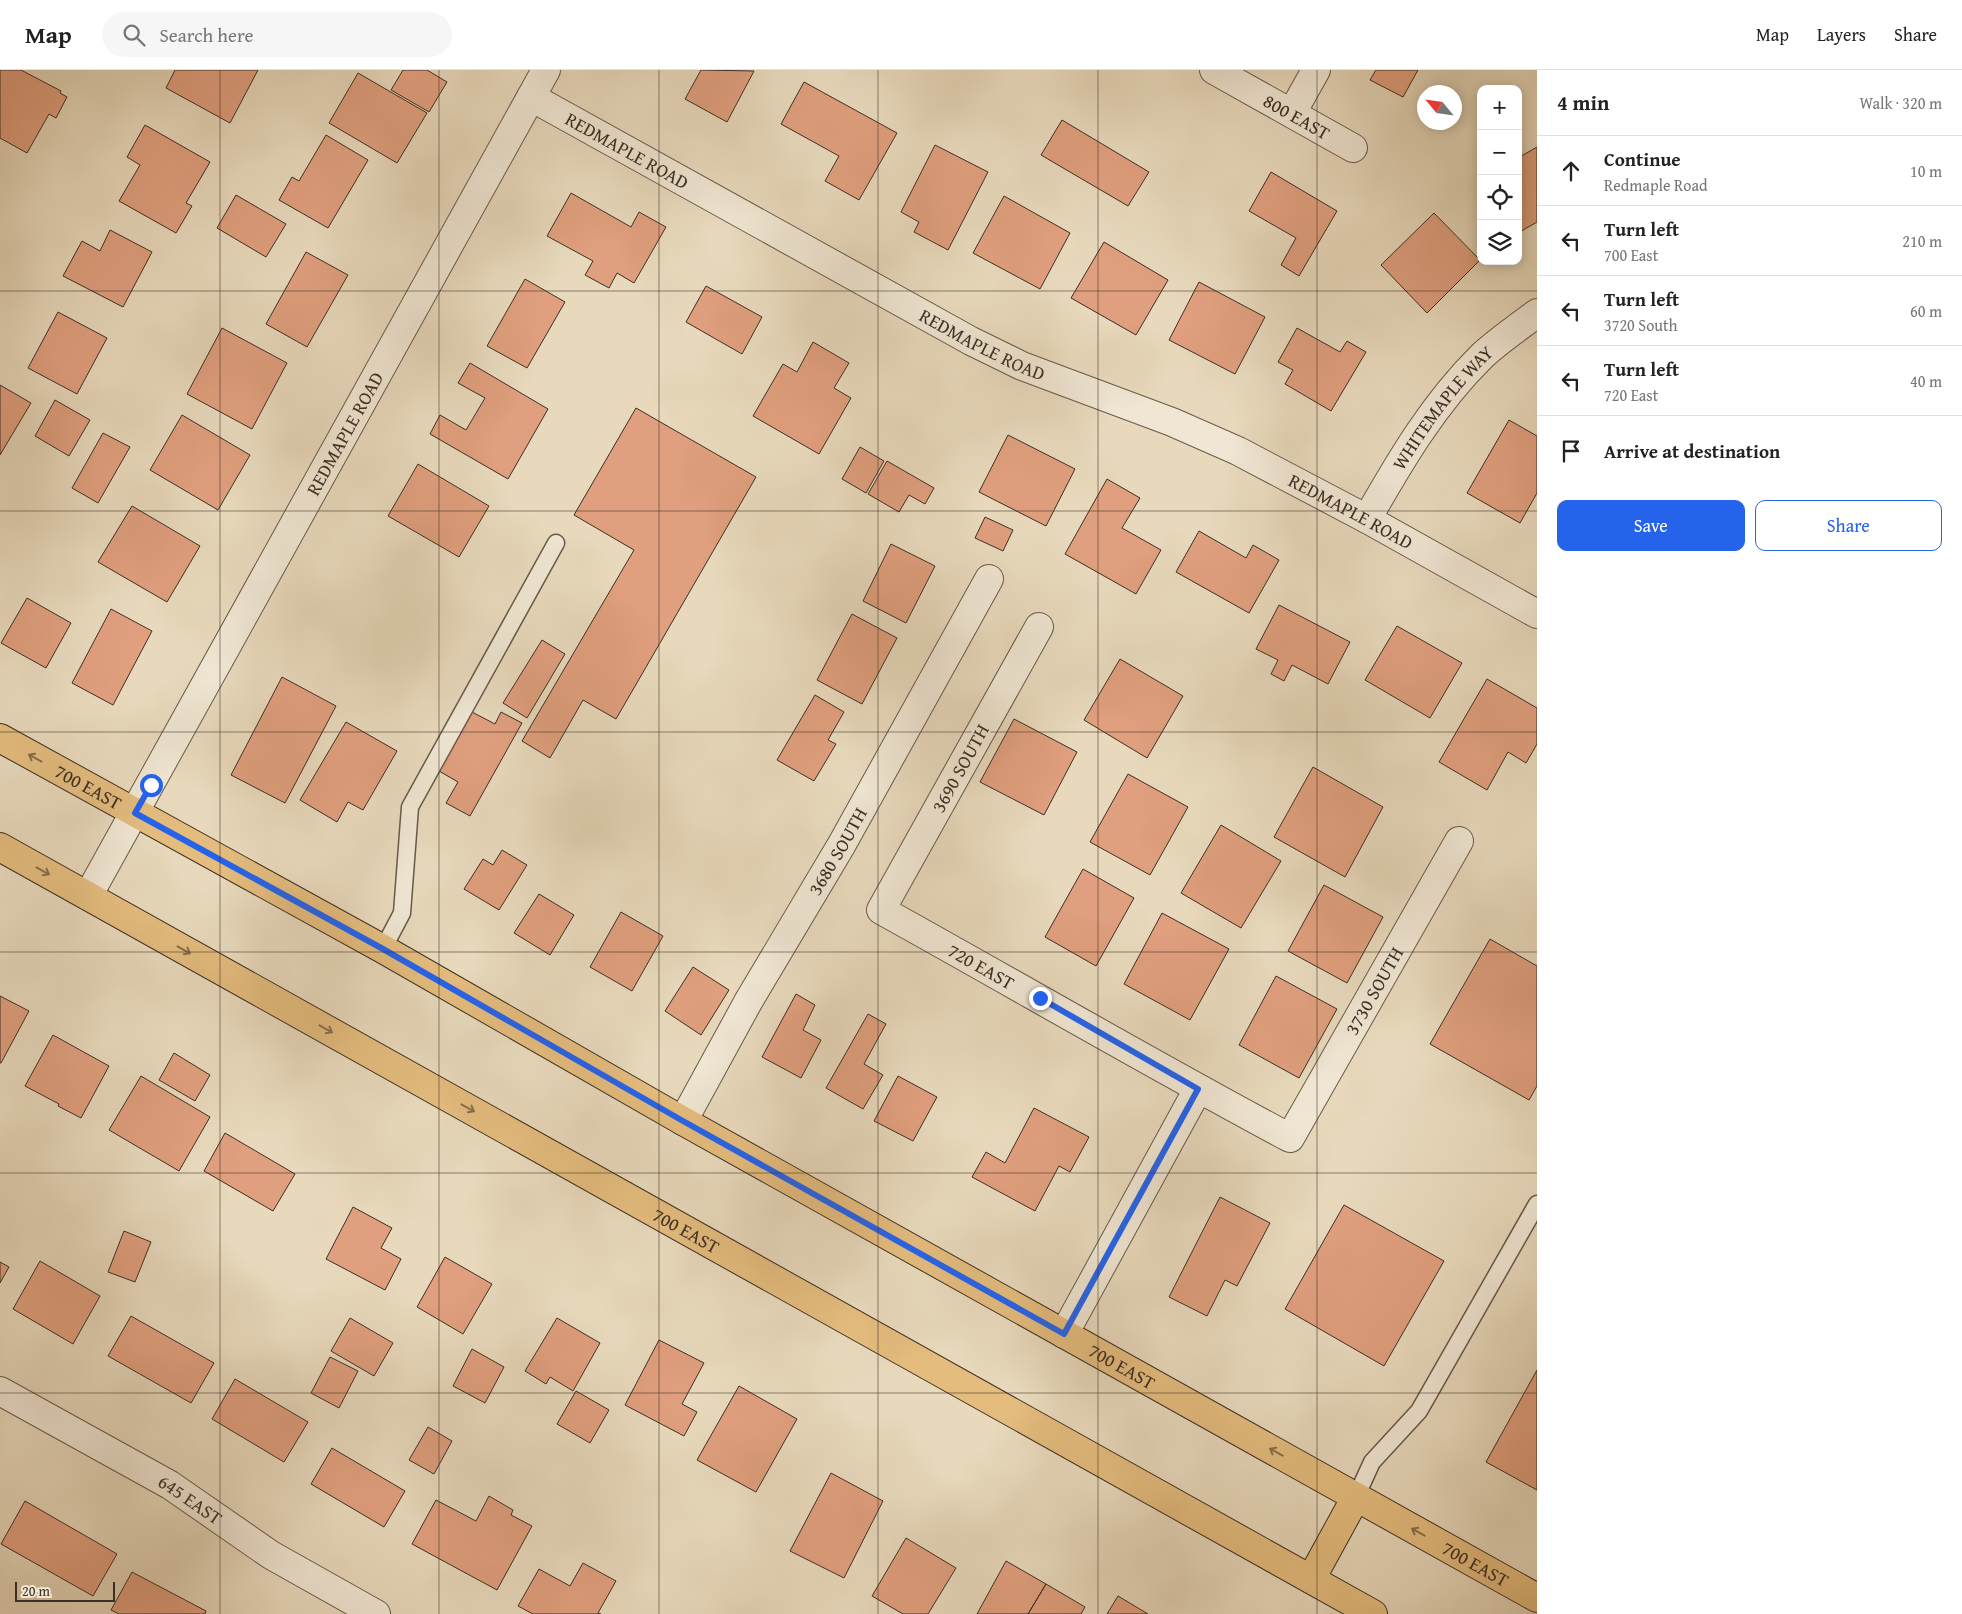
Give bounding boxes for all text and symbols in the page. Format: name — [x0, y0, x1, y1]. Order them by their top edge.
search box — [102, 12, 452, 57]
text: Map — [25, 17, 72, 52]
icon: search — [120, 21, 148, 49]
text: Search here — [160, 21, 253, 49]
text: Map — [1756, 21, 1789, 48]
text: Layers — [1817, 21, 1866, 48]
text: Share — [1894, 21, 1937, 48]
north arrow — [1417, 85, 1462, 130]
map controls — [1477, 85, 1522, 265]
button: + — [1477, 85, 1522, 130]
street label: 800 EAST — [1258, 86, 1336, 147]
text: 4 min — [1557, 87, 1609, 118]
text: Walk · 320 m — [1859, 91, 1942, 115]
street label: REDMAPLE ROAD — [560, 105, 694, 196]
button: − — [1477, 130, 1522, 175]
text: Continue — [1604, 145, 1681, 173]
icon: ahead — [1557, 157, 1585, 185]
text: 10 m — [1910, 159, 1942, 183]
text: Redmaple Road — [1604, 173, 1708, 197]
button: locate — [1477, 175, 1522, 220]
text: Turn left — [1604, 215, 1679, 243]
button: layers — [1477, 220, 1522, 265]
icon: left — [1557, 227, 1585, 255]
text: 210 m — [1902, 229, 1942, 253]
text: 700 East — [1604, 243, 1658, 267]
text: Turn left — [1604, 285, 1679, 313]
icon: left — [1557, 297, 1585, 325]
text: 60 m — [1910, 299, 1942, 323]
street label: REDMAPLE ROAD — [914, 301, 1049, 387]
text: 3720 South — [1604, 313, 1678, 337]
street label: WHITEMAPLE WAY — [1385, 338, 1500, 475]
text: Turn left — [1604, 355, 1679, 383]
street label: REDMAPLE ROAD — [299, 366, 390, 500]
icon: left — [1557, 367, 1585, 395]
text: 40 m — [1910, 369, 1942, 393]
text: 720 East — [1604, 383, 1658, 407]
icon: arrive — [1557, 437, 1585, 465]
text: Arrive at destination — [1604, 437, 1780, 465]
street label: REDMAPLE ROAD — [1284, 466, 1418, 556]
button: Save — [1557, 500, 1745, 551]
button: Share — [1755, 500, 1942, 551]
street label: 3690 SOUTH — [924, 719, 996, 817]
one-way arrow — [28, 752, 43, 762]
street label: 700 EAST — [50, 757, 127, 817]
route start — [140, 774, 163, 797]
street label: 3680 SOUTH — [801, 802, 874, 900]
one-way arrow — [35, 866, 49, 876]
street label: 720 EAST — [943, 936, 1020, 996]
street label: 3730 SOUTH — [1338, 941, 1410, 1040]
one-way arrow — [177, 945, 192, 955]
route end — [1029, 987, 1052, 1010]
one-way arrow — [319, 1024, 334, 1034]
one-way arrow — [460, 1104, 475, 1114]
street label: 700 EAST — [648, 1200, 725, 1260]
street label: 700 EAST — [1083, 1336, 1161, 1396]
one-way arrow — [1270, 1447, 1284, 1457]
street label: 645 EAST — [153, 1467, 228, 1532]
one-way arrow — [1411, 1526, 1426, 1536]
street label: 700 EAST — [1437, 1534, 1515, 1594]
scale bar — [15, 1579, 115, 1602]
text: 20 m — [22, 1581, 50, 1601]

